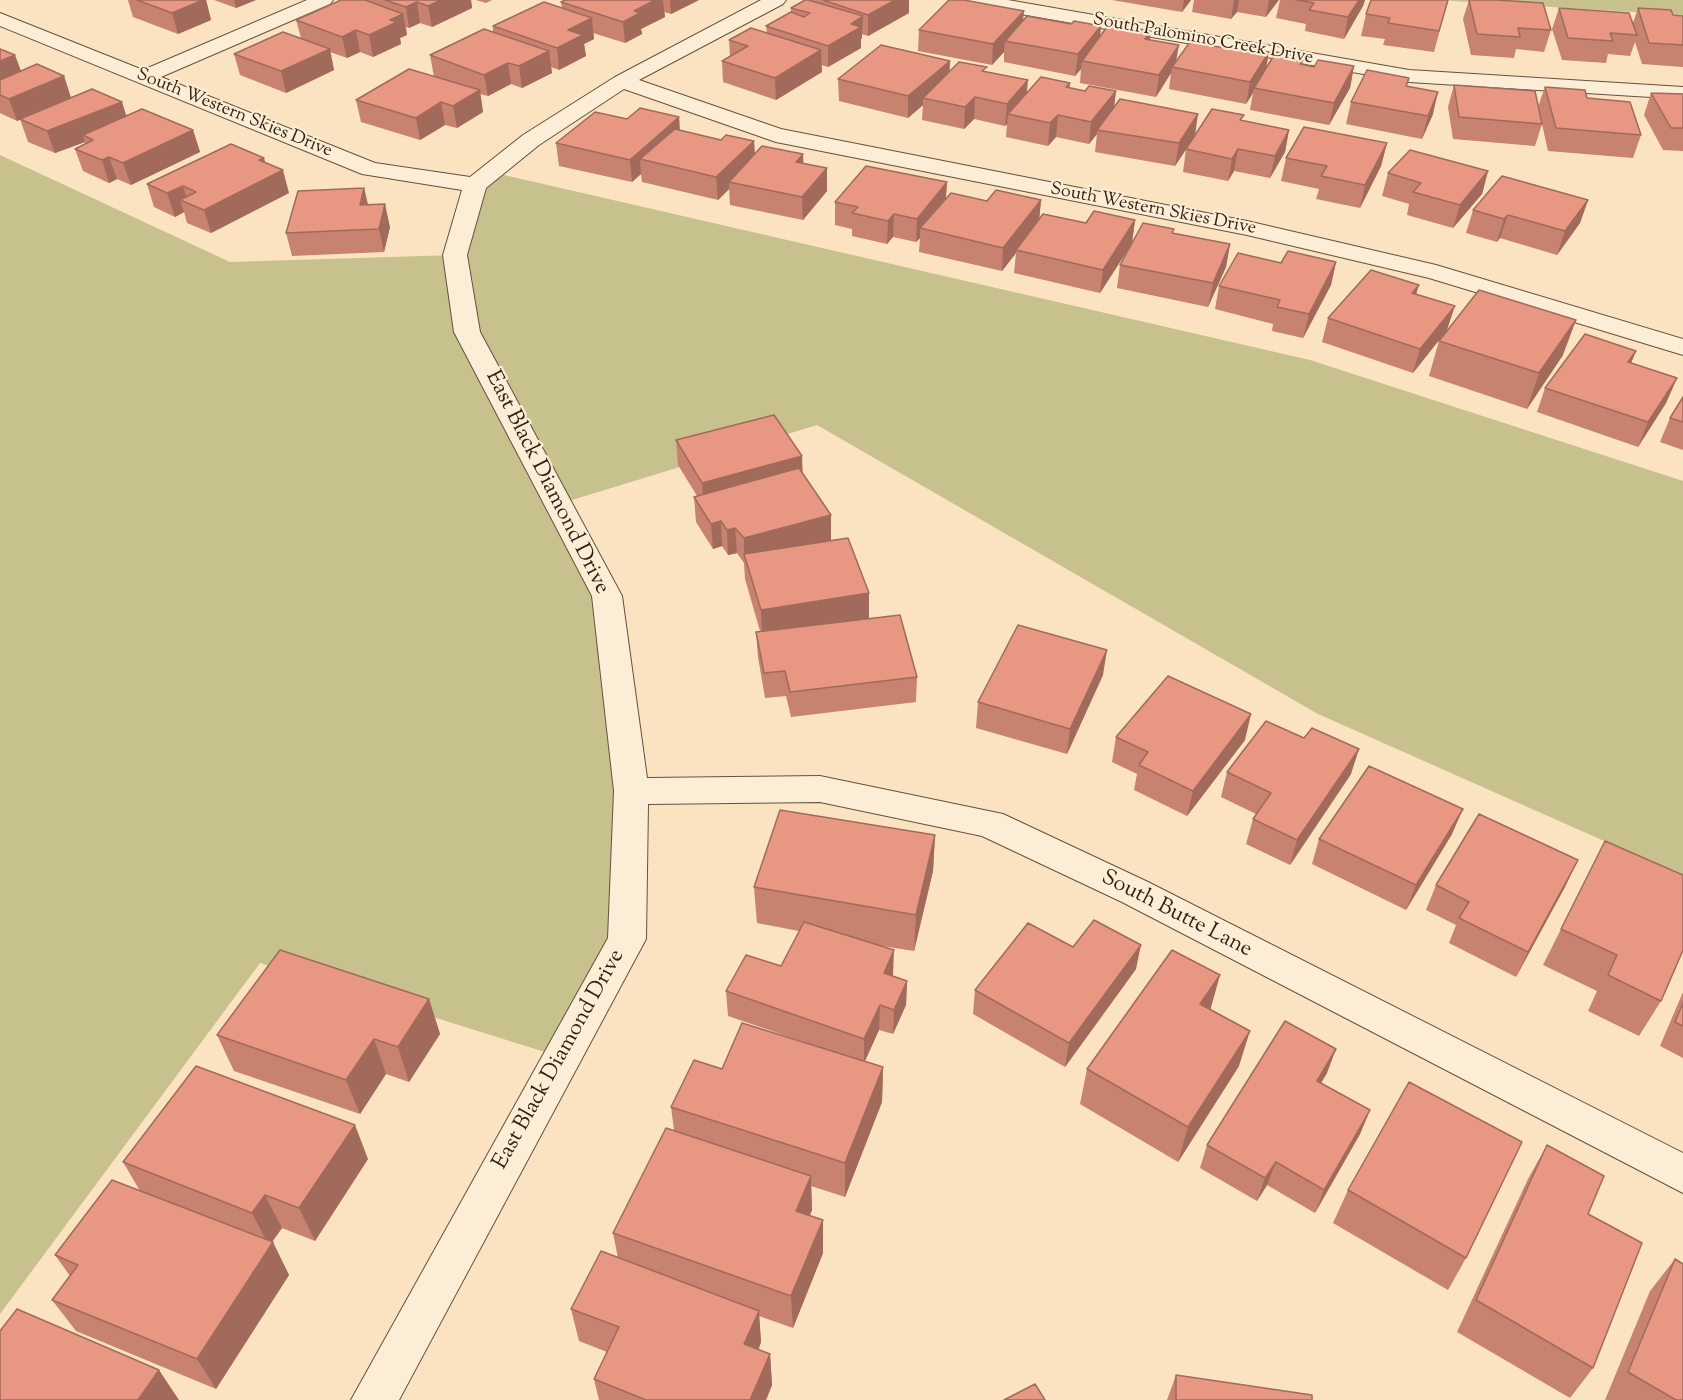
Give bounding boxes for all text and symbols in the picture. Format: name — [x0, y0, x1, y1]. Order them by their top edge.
street label: South Palomino Creek Drive — [1091, 10, 1315, 70]
street label: South Western Skies Drive — [133, 65, 335, 163]
street label: South Western Skies Drive — [1048, 179, 1258, 241]
street label: East Black Diamond Drive — [478, 367, 614, 599]
street label: South Butte Lane — [1096, 866, 1256, 964]
street label: East Black Diamond Drive — [489, 946, 631, 1174]

